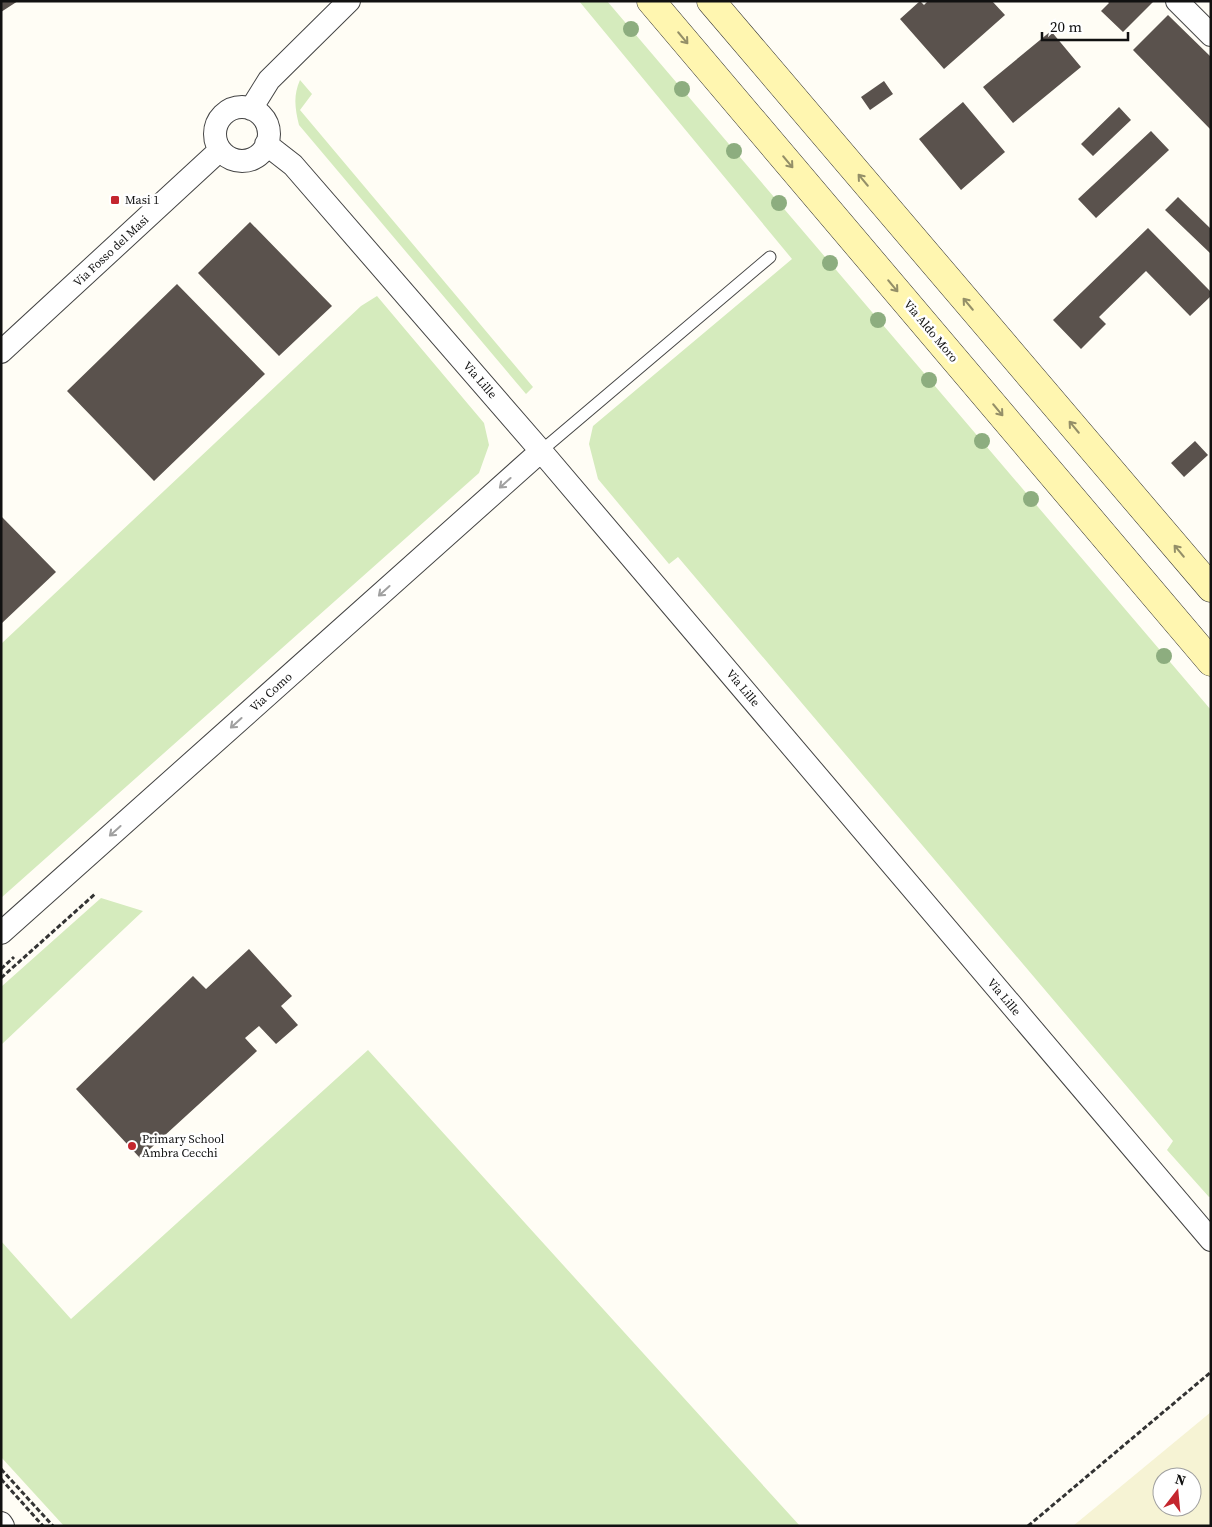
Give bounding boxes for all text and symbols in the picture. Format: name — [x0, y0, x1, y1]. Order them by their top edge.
scale bar — [1042, 10, 1128, 42]
text: 20 m — [1050, 16, 1082, 37]
one-way arrow — [677, 32, 689, 45]
one-way arrow — [783, 156, 794, 169]
one-way arrow — [857, 174, 868, 187]
place label: Masi 1 — [125, 192, 159, 208]
marker: Masi 1 — [109, 194, 121, 206]
street label: Via Fosso del Masi — [70, 212, 152, 290]
one-way arrow — [887, 280, 899, 293]
street label: Via Aldo Moro — [900, 296, 962, 366]
one-way arrow — [962, 297, 974, 310]
street label: Via Lille — [459, 358, 501, 402]
one-way arrow — [992, 404, 1004, 417]
one-way arrow — [1068, 421, 1079, 434]
one-way arrow — [498, 477, 511, 489]
one-way arrow — [1174, 545, 1185, 558]
one-way arrow — [377, 585, 390, 597]
street label: Via Lille — [723, 666, 763, 710]
street label: Via Como — [246, 668, 296, 715]
one-way arrow — [230, 717, 243, 729]
one-way arrow — [109, 825, 122, 837]
street label: Via Lille — [984, 975, 1024, 1019]
place label: Primary School Ambra Cecchi — [142, 1131, 225, 1161]
marker: Primary School Ambra Cecchi — [126, 1140, 138, 1152]
north arrow — [1152, 1467, 1202, 1517]
text: N — [1173, 1468, 1188, 1491]

